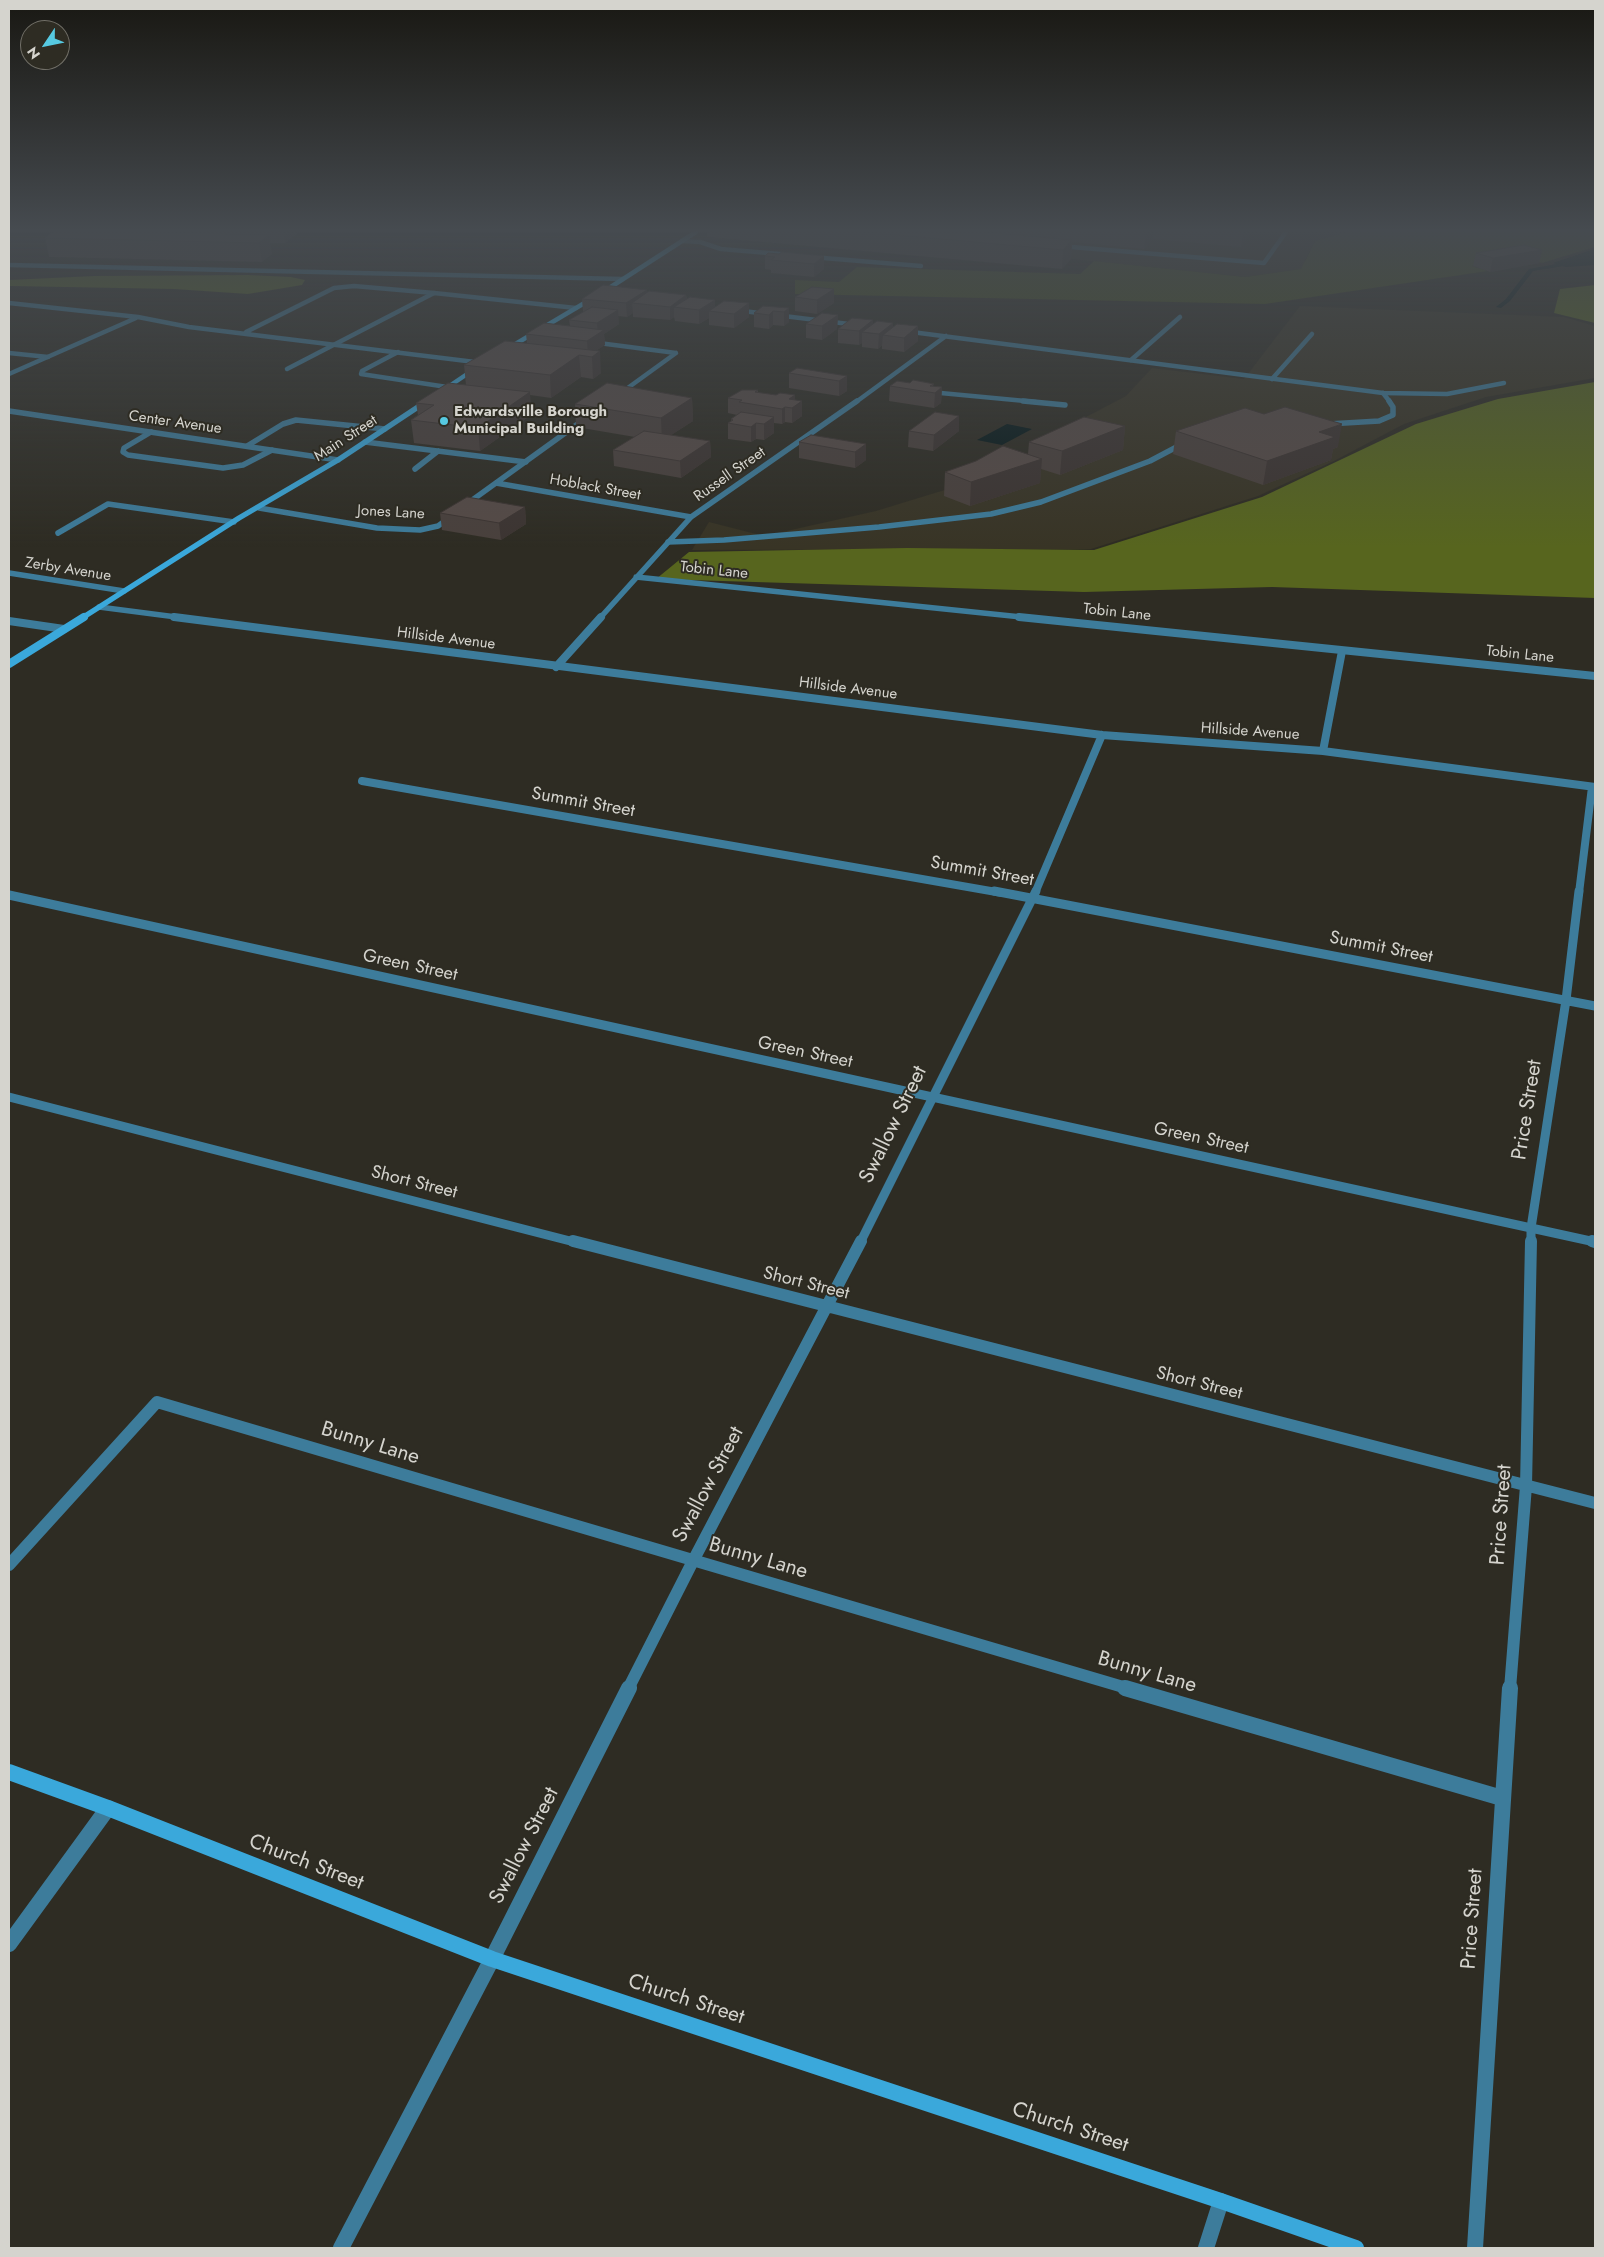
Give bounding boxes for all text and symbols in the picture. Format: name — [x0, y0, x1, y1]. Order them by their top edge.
north arrow — [20, 20, 70, 70]
text: N — [22, 43, 45, 63]
place label: Edwardsville Borough Municipal Building — [454, 403, 607, 438]
street label: Center Avenue — [127, 408, 223, 438]
street label: Main Street — [311, 412, 381, 466]
marker: Edwardsville Borough Municipal Building — [438, 415, 450, 427]
street label: Russell Street — [691, 444, 769, 506]
street label: Hoblack Street — [548, 471, 642, 505]
street label: Jones Lane — [357, 502, 425, 524]
street label: Zerby Avenue — [24, 554, 112, 586]
street label: Tobin Lane — [679, 558, 749, 584]
street label: Tobin Lane — [1082, 600, 1152, 626]
street label: Hillside Avenue — [396, 624, 496, 654]
street label: Tobin Lane — [1485, 642, 1555, 668]
street label: Hillside Avenue — [798, 674, 898, 704]
street label: Hillside Avenue — [1200, 720, 1300, 744]
street label: Summit Street — [530, 783, 636, 823]
street label: Summit Street — [929, 852, 1035, 892]
street label: Summit Street — [1328, 927, 1434, 969]
street label: Green Street — [361, 945, 459, 987]
street label: Green Street — [756, 1032, 854, 1074]
street label: Price Street — [1508, 1058, 1548, 1162]
street label: Swallow Street — [855, 1062, 933, 1188]
street label: Green Street — [1152, 1118, 1250, 1160]
street label: Short Street — [369, 1162, 459, 1204]
street label: Short Street — [761, 1263, 851, 1305]
street label: Short Street — [1154, 1363, 1244, 1405]
street label: Bunny Lane — [318, 1417, 422, 1471]
street label: Swallow Street — [668, 1423, 750, 1547]
street label: Price Street — [1486, 1464, 1518, 1566]
street label: Bunny Lane — [706, 1533, 810, 1585]
street label: Bunny Lane — [1095, 1647, 1199, 1699]
street label: Swallow Street — [485, 1784, 565, 1908]
street label: Church Street — [245, 1830, 367, 1896]
street label: Price Street — [1457, 1868, 1489, 1970]
street label: Church Street — [625, 1969, 747, 2031]
street label: Church Street — [1009, 2097, 1131, 2159]

